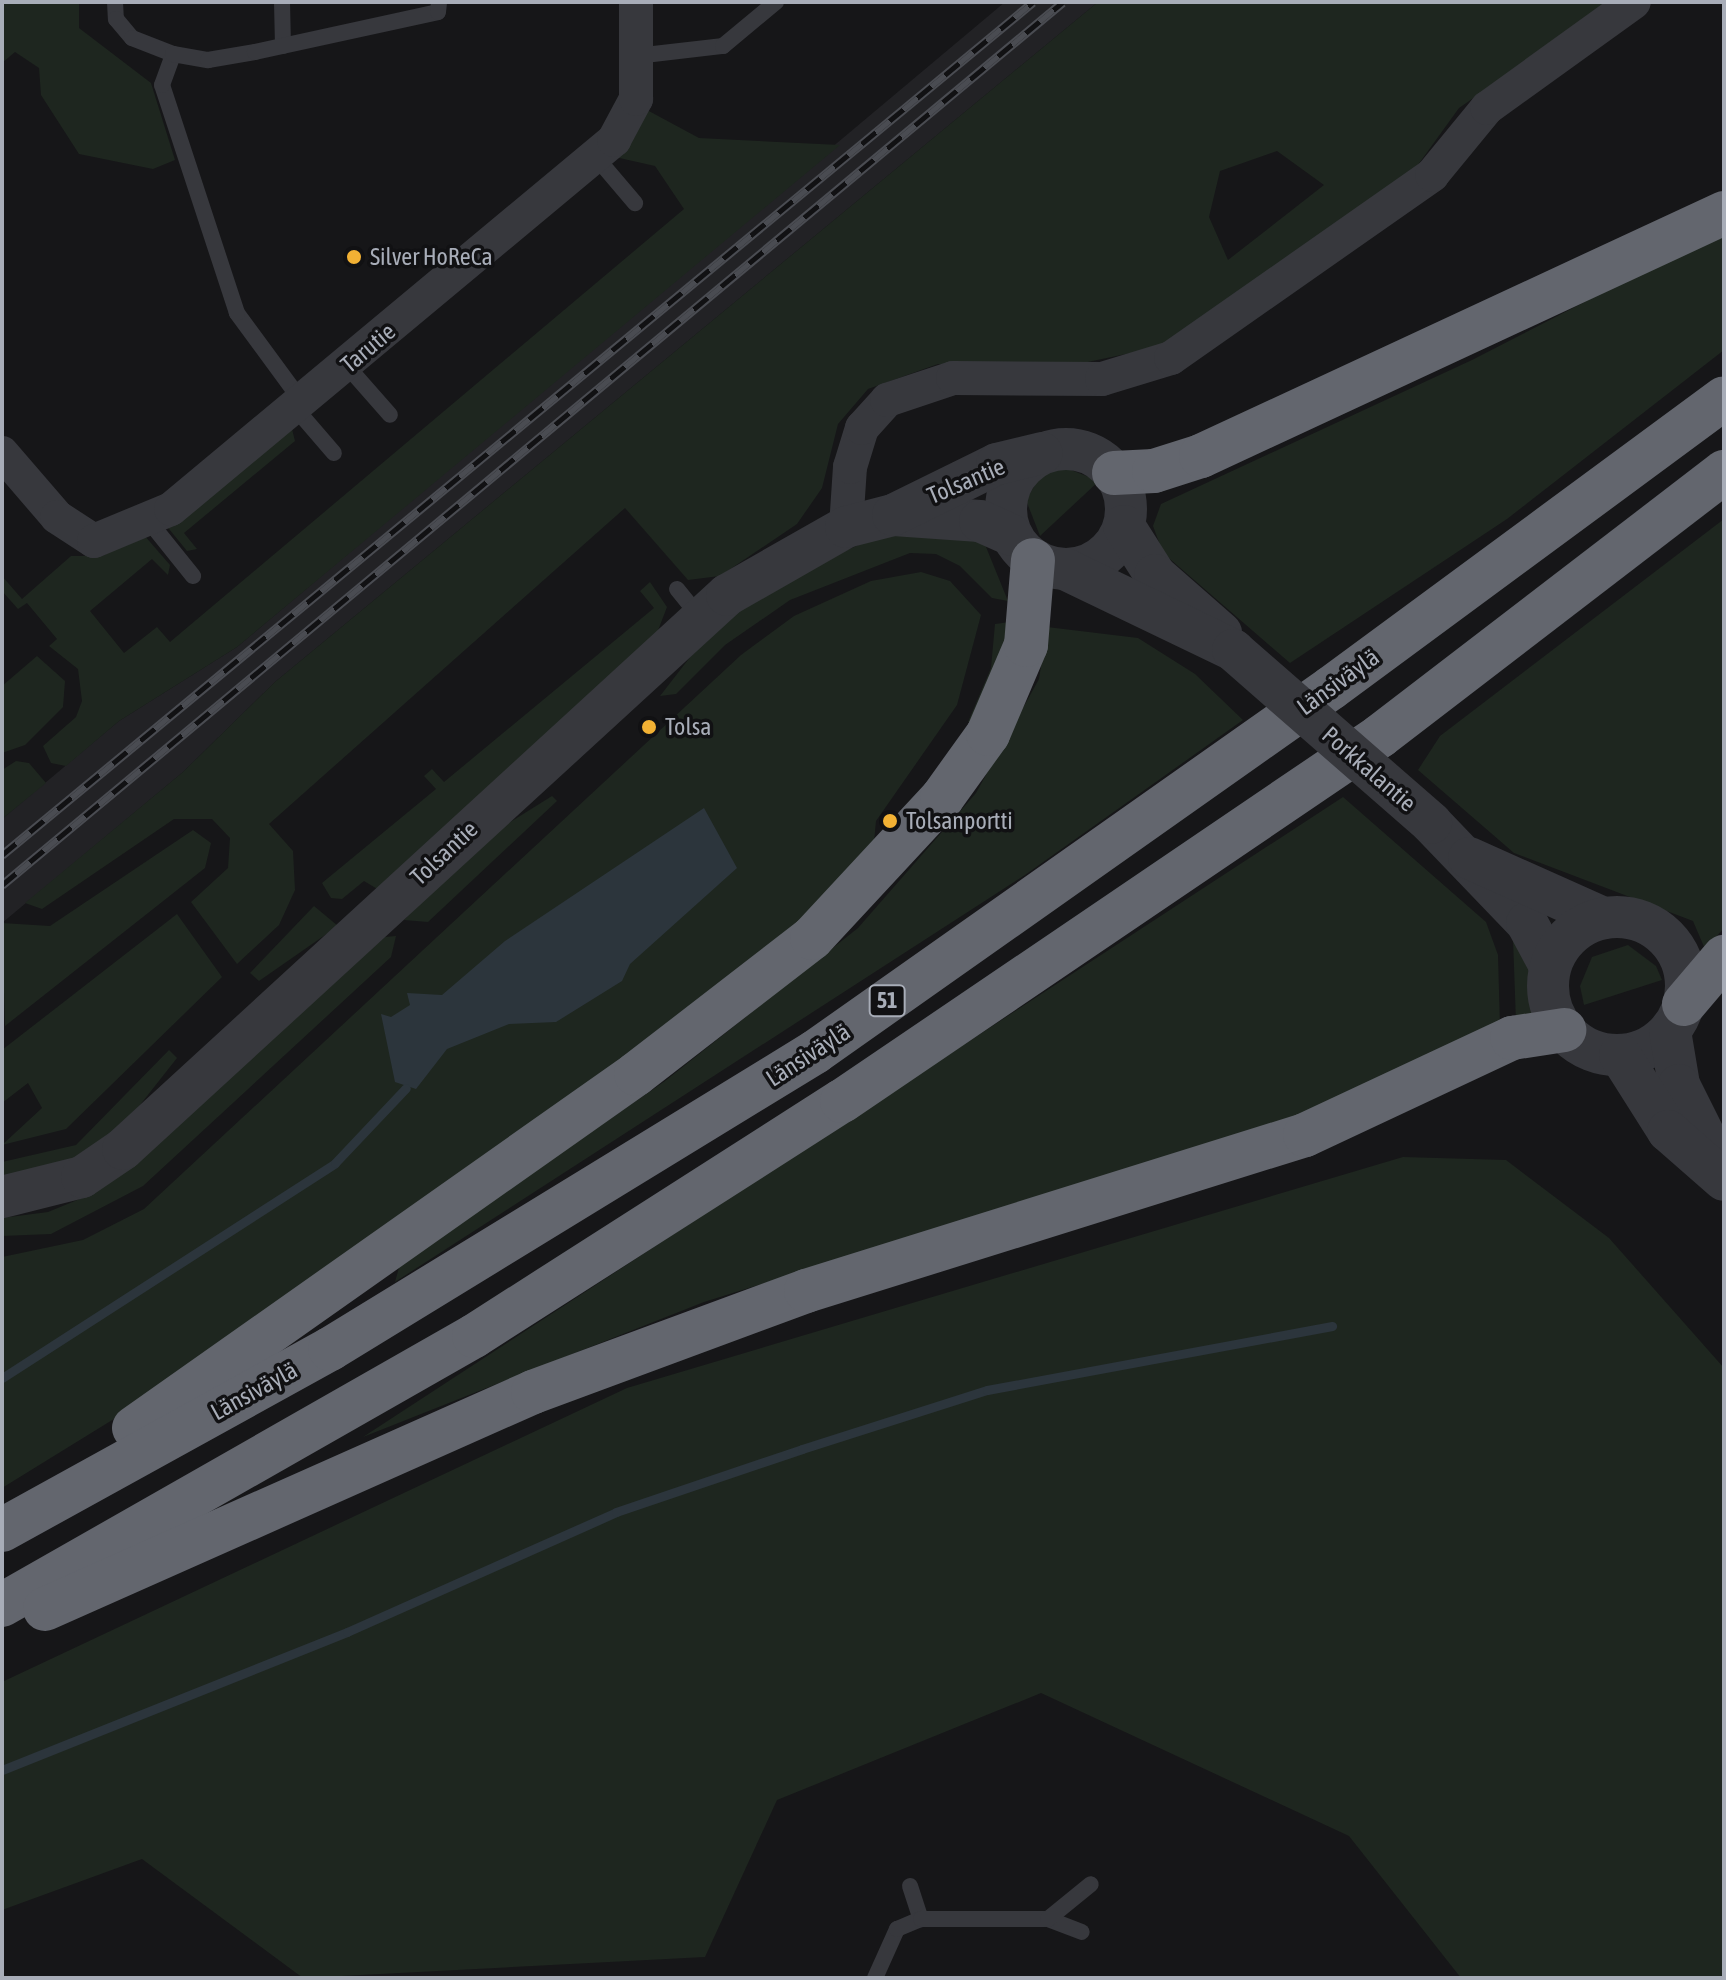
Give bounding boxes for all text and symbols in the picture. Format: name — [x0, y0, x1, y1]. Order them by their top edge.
place label: Silver HoReCa — [370, 243, 493, 271]
marker: Silver HoReCa — [345, 248, 363, 266]
street label: Tarutie — [335, 317, 401, 379]
street label: Tolsantie — [923, 452, 1009, 510]
street label: Länsiväylä — [1291, 643, 1385, 721]
place label: Tolsa — [665, 713, 711, 741]
marker: Tolsa — [640, 718, 658, 736]
street label: Porkkalantie — [1316, 721, 1422, 817]
place label: Tolsanportti — [906, 807, 1013, 835]
marker: Tolsanportti — [881, 812, 899, 830]
street label: Tolsantie — [404, 815, 484, 891]
road number: 51 — [867, 983, 907, 1019]
street label: Länsiväylä — [761, 1017, 855, 1093]
street label: Länsiväylä — [206, 1356, 302, 1426]

